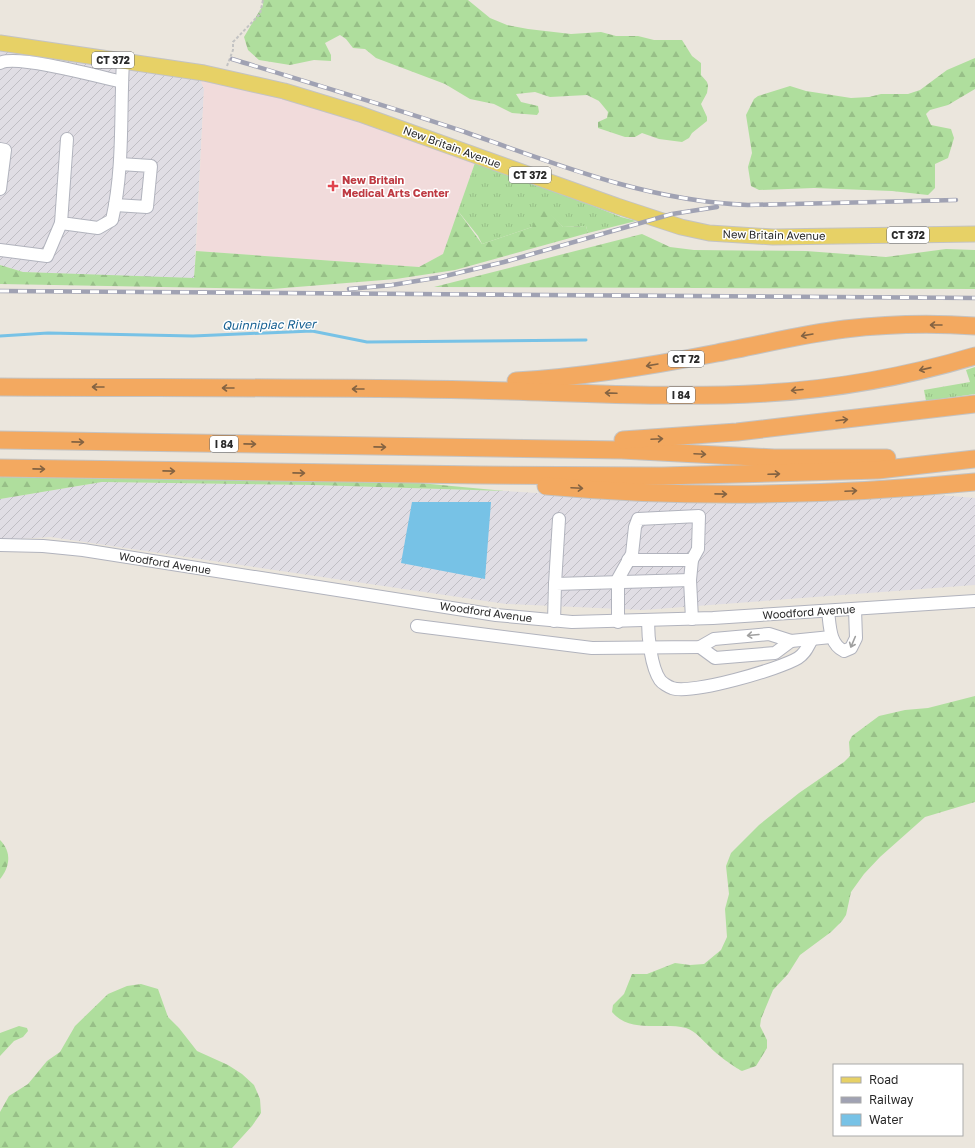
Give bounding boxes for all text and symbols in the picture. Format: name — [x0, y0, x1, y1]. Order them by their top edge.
road number: CT 372 — [92, 52, 134, 68]
street label: New Britain Avenue — [402, 123, 503, 170]
road number: CT 372 — [509, 167, 551, 183]
place label: New Britain Medical Arts Center — [342, 173, 450, 199]
marker: New Britain Medical Arts Center — [327, 180, 339, 192]
street label: New Britain Avenue — [722, 227, 826, 242]
road number: CT 372 — [887, 227, 929, 243]
water label: Quinnipiac River — [222, 316, 318, 333]
one-way arrow — [930, 321, 943, 329]
one-way arrow — [801, 331, 814, 339]
road number: CT 72 — [668, 351, 704, 367]
one-way arrow — [646, 361, 659, 369]
one-way arrow — [919, 366, 932, 373]
one-way arrow — [92, 383, 105, 391]
one-way arrow — [222, 384, 235, 392]
one-way arrow — [352, 385, 365, 393]
road number: I 84 — [667, 387, 695, 403]
one-way arrow — [791, 387, 804, 394]
one-way arrow — [605, 390, 618, 397]
one-way arrow — [835, 416, 848, 423]
one-way arrow — [650, 435, 663, 442]
road number: I 84 — [210, 436, 238, 452]
one-way arrow — [71, 438, 84, 446]
one-way arrow — [243, 441, 256, 448]
one-way arrow — [373, 443, 386, 451]
one-way arrow — [693, 450, 706, 458]
one-way arrow — [32, 465, 45, 473]
one-way arrow — [162, 467, 175, 475]
one-way arrow — [292, 469, 305, 476]
one-way arrow — [767, 470, 780, 478]
one-way arrow — [570, 485, 583, 492]
one-way arrow — [844, 488, 857, 495]
one-way arrow — [714, 490, 727, 498]
street label: Woodford Avenue — [118, 549, 212, 576]
street label: Woodford Avenue — [439, 599, 533, 624]
street label: Woodford Avenue — [762, 602, 856, 621]
one-way arrow — [747, 632, 760, 639]
one-way arrow — [849, 636, 857, 648]
legend — [833, 1064, 963, 1136]
text: Road — [869, 1072, 898, 1087]
text: Railway — [869, 1092, 914, 1107]
text: Water — [869, 1112, 903, 1127]

